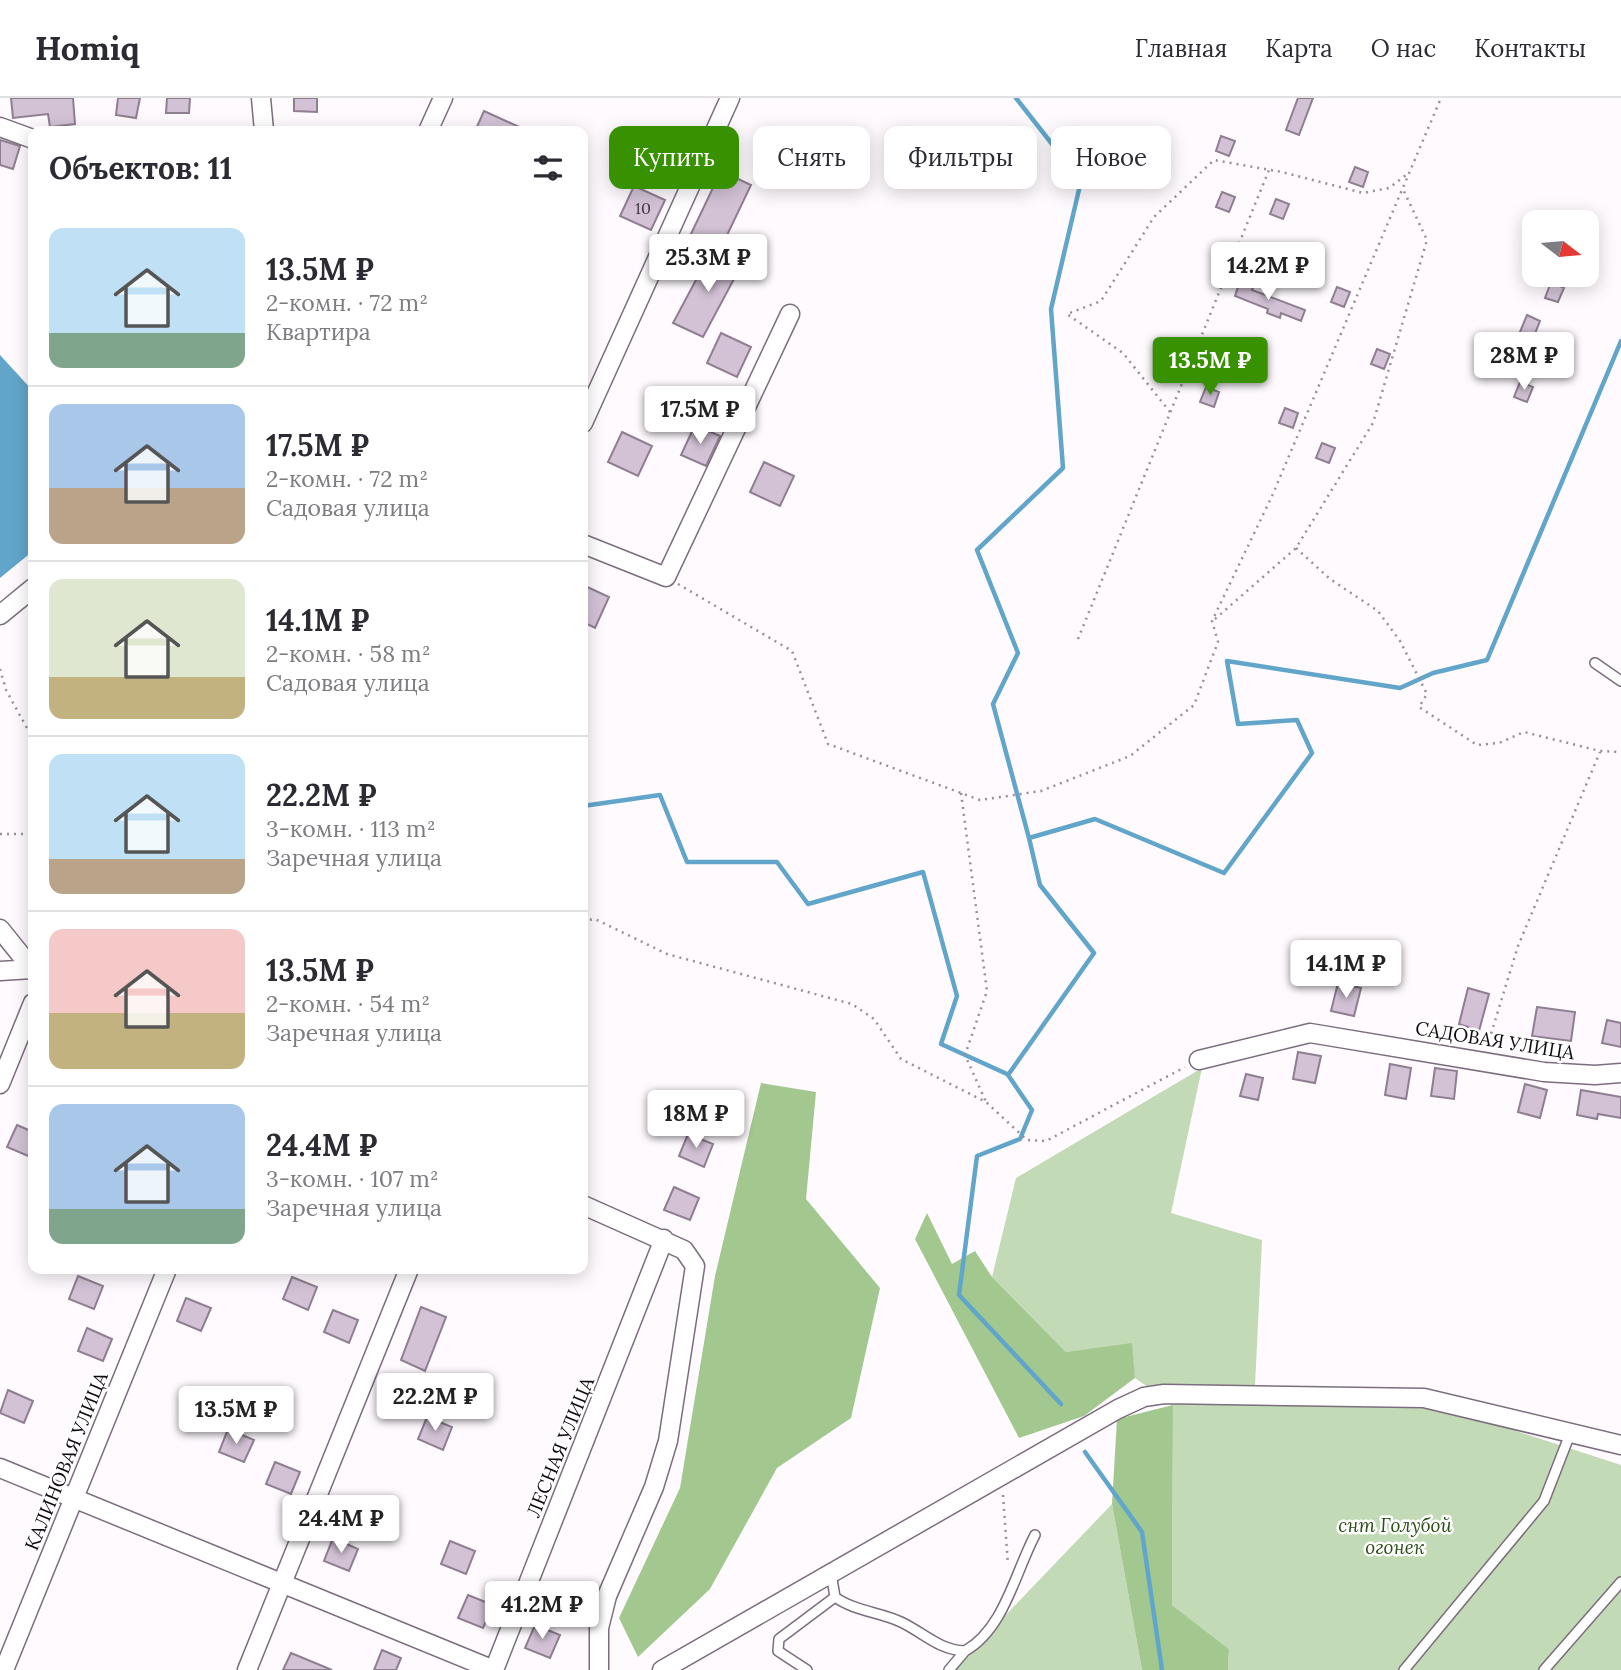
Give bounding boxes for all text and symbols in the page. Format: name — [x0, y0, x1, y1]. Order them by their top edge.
text: Homiq — [35, 27, 140, 69]
text: Главная — [1135, 33, 1227, 64]
text: Карта — [1265, 33, 1333, 64]
text: О нас — [1371, 33, 1436, 64]
text: Контакты — [1474, 33, 1586, 64]
chip: Купить — [609, 126, 739, 189]
chip: Снять — [753, 126, 870, 189]
chip: Фильтры — [884, 126, 1037, 189]
chip: Новое — [1051, 126, 1171, 189]
text: Объектов: 11 — [49, 149, 232, 187]
icon: filters — [529, 149, 567, 187]
house number: 10 — [635, 198, 651, 218]
north arrow — [1522, 210, 1600, 287]
map controls — [1522, 210, 1599, 287]
pin: 25.3M ₽ — [643, 234, 773, 294]
text: 25.3M ₽ — [665, 242, 751, 271]
pin: 14.2M ₽ — [1203, 242, 1333, 302]
text: 13.5M ₽ — [266, 250, 374, 288]
text: 14.2M ₽ — [1227, 250, 1309, 279]
icon: home — [105, 256, 189, 340]
text: 2-комн. · 72 m² — [266, 288, 428, 317]
text: Квартира — [266, 317, 371, 346]
pin: 28M ₽ — [1475, 332, 1573, 392]
pin: 13.5M ₽ — [1145, 338, 1275, 397]
text: 28M ₽ — [1490, 340, 1558, 369]
text: 13.5M ₽ — [1169, 345, 1251, 374]
pin: 17.5M ₽ — [635, 386, 765, 446]
text: 17.5M ₽ — [660, 394, 740, 423]
text: 17.5M ₽ — [266, 426, 369, 464]
icon: home — [105, 432, 189, 516]
text: 2-комн. · 72 m² — [266, 464, 428, 493]
text: Садовая улица — [266, 493, 430, 522]
text: 14.1M ₽ — [266, 601, 369, 639]
icon: home — [105, 607, 189, 691]
text: 2-комн. · 58 m² — [266, 639, 431, 668]
text: Садовая улица — [266, 668, 430, 697]
text: 22.2M ₽ — [266, 776, 377, 814]
icon: home — [105, 782, 189, 866]
text: 3-комн. · 113 m² — [266, 814, 436, 843]
text: Заречная улица — [266, 843, 442, 872]
pin: 14.1M ₽ — [1281, 940, 1411, 1000]
text: 14.1M ₽ — [1306, 948, 1386, 977]
text: 13.5M ₽ — [266, 951, 374, 989]
icon: home — [105, 957, 189, 1041]
text: 2-комн. · 54 m² — [266, 989, 430, 1018]
street label: САДОВАЯ УЛИЦА — [1414, 1016, 1577, 1065]
text: Заречная улица — [266, 1018, 442, 1047]
pin: 18M ₽ — [647, 1090, 745, 1150]
text: 18M ₽ — [663, 1098, 729, 1127]
text: 24.4M ₽ — [266, 1126, 377, 1164]
icon: home — [105, 1132, 189, 1216]
text: 3-комн. · 107 m² — [266, 1164, 439, 1193]
text: Заречная улица — [266, 1193, 442, 1222]
street label: КАЛИНОВАЯ УЛИЦА — [19, 1367, 113, 1554]
street label: ЛЕСНАЯ УЛИЦА — [521, 1372, 599, 1521]
pin: 22.2M ₽ — [370, 1374, 500, 1433]
text: 22.2M ₽ — [393, 1381, 477, 1410]
pin: 13.5M ₽ — [171, 1386, 301, 1446]
text: 13.5M ₽ — [195, 1394, 277, 1423]
pin: 24.4M ₽ — [276, 1496, 406, 1555]
text: 24.4M ₽ — [298, 1503, 384, 1532]
park label: снт Голубой огонек — [1338, 1513, 1452, 1559]
pin: 41.2M ₽ — [477, 1582, 607, 1641]
text: 41.2M ₽ — [501, 1589, 583, 1618]

